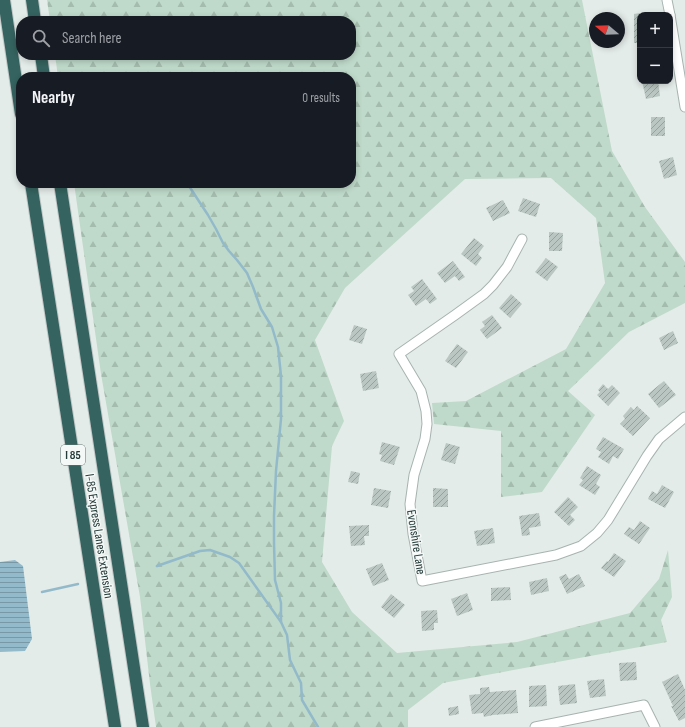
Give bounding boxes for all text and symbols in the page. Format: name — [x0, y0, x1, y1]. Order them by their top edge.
north arrow — [589, 12, 625, 48]
map controls — [637, 12, 673, 84]
button: + — [637, 12, 673, 48]
search box — [16, 16, 356, 60]
icon: search — [30, 27, 52, 49]
text: Search here — [62, 29, 122, 48]
button: − — [637, 48, 673, 84]
text: Nearby — [32, 88, 75, 108]
text: 0 results — [302, 90, 340, 106]
road number: I 85 — [61, 445, 85, 465]
street label: I-85 Express Lanes Extension — [81, 473, 117, 600]
street label: Evonshire Lane — [403, 509, 429, 576]

